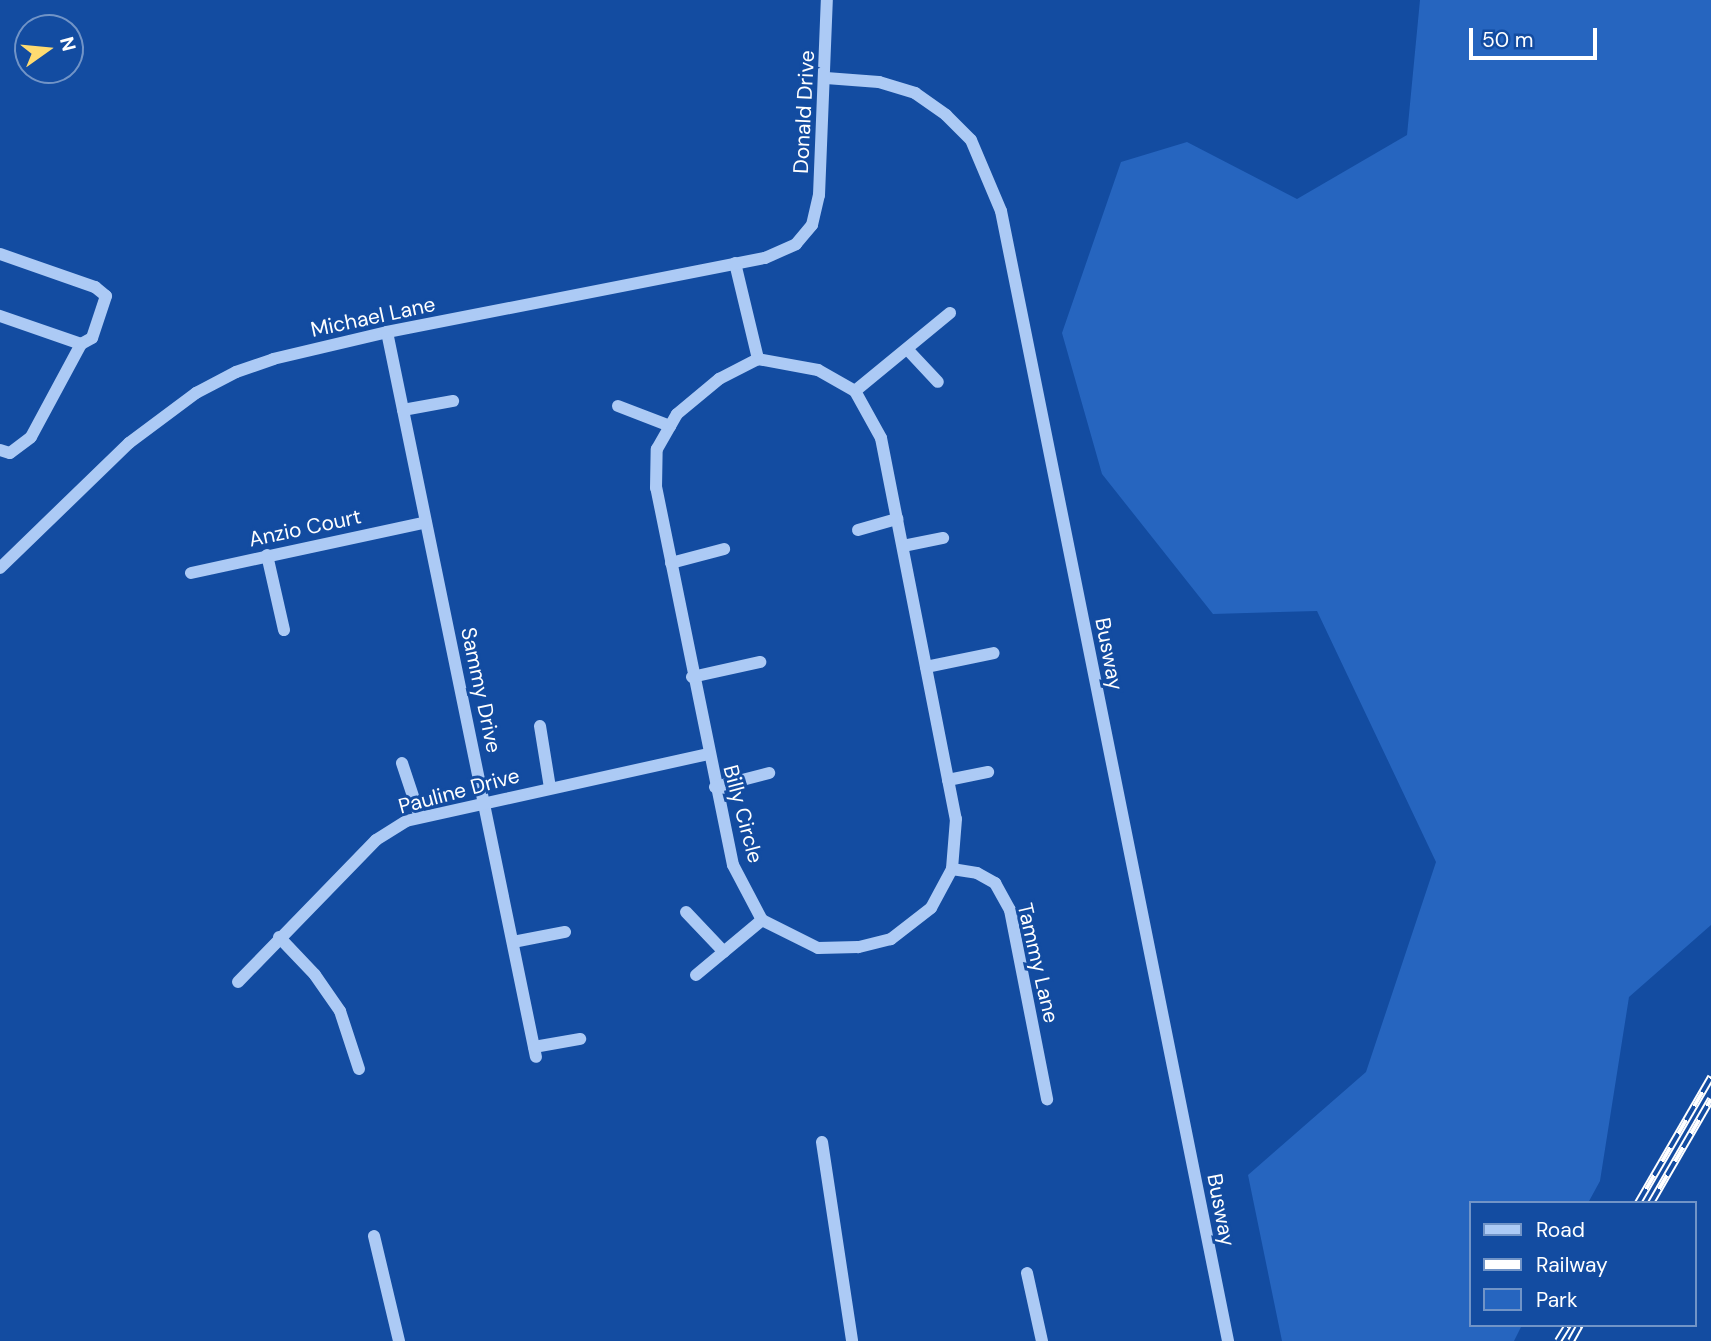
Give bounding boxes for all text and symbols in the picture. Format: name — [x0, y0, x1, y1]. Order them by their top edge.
north arrow — [14, 14, 84, 84]
scale bar — [1473, 14, 1601, 58]
text: 50 m — [1482, 26, 1533, 54]
text: N — [54, 34, 82, 54]
street label: Donald Drive — [788, 50, 820, 174]
street label: Michael Lane — [308, 291, 438, 343]
street label: Anzio Court — [247, 504, 363, 552]
street label: Busway — [1090, 616, 1128, 692]
street label: Sammy Drive — [455, 625, 507, 755]
street label: Billy Circle — [718, 762, 768, 866]
street label: Pauline Drive — [396, 763, 522, 819]
street label: Tammy Lane — [1012, 900, 1064, 1026]
street label: Busway — [1202, 1172, 1240, 1248]
legend — [1470, 1201, 1697, 1327]
text: Road — [1536, 1216, 1585, 1244]
text: Railway — [1536, 1251, 1608, 1279]
text: Park — [1536, 1286, 1577, 1314]

